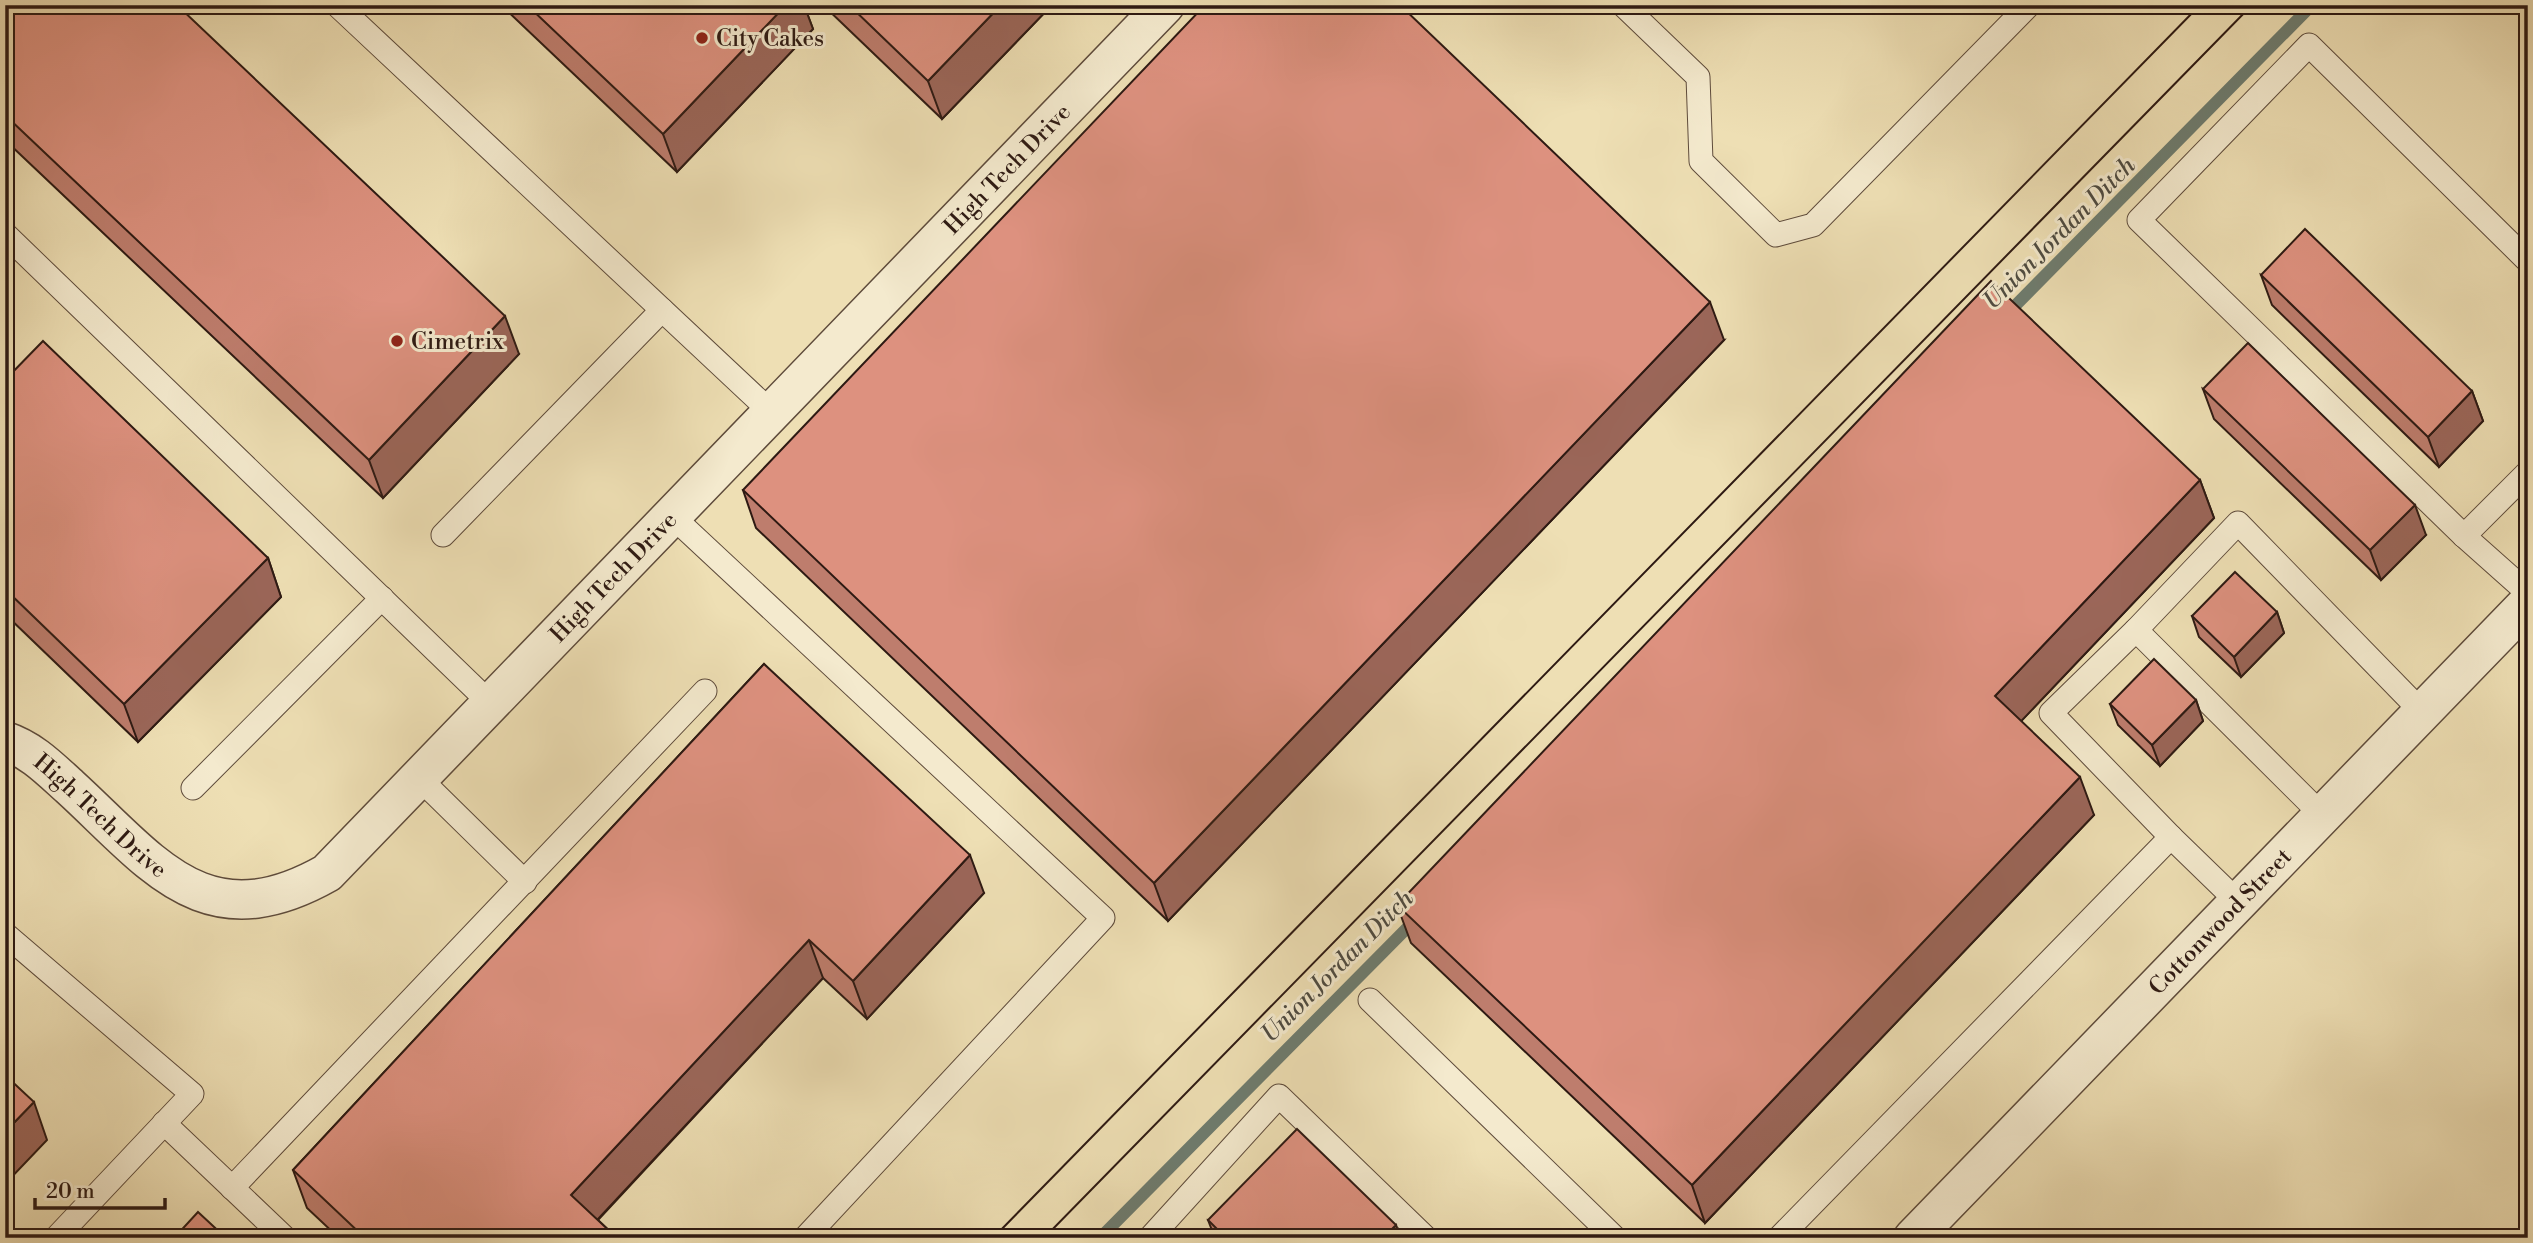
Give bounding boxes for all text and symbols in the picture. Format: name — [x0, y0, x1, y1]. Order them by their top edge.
place label: City Cakes — [716, 25, 824, 53]
marker: City Cakes — [694, 30, 710, 46]
street label: High Tech Drive — [938, 98, 1077, 241]
water label: Union Jordan Ditch — [1977, 151, 2143, 316]
place label: Cimetrix — [411, 328, 504, 356]
marker: Cimetrix — [389, 333, 405, 349]
street label: High Tech Drive — [544, 506, 683, 649]
street label: High Tech Drive — [28, 748, 172, 884]
street label: Cottonwood Street — [2143, 843, 2298, 1001]
water label: Union Jordan Ditch — [1255, 884, 1421, 1049]
scale bar — [35, 1166, 164, 1210]
text: 20 m — [46, 1179, 95, 1205]

